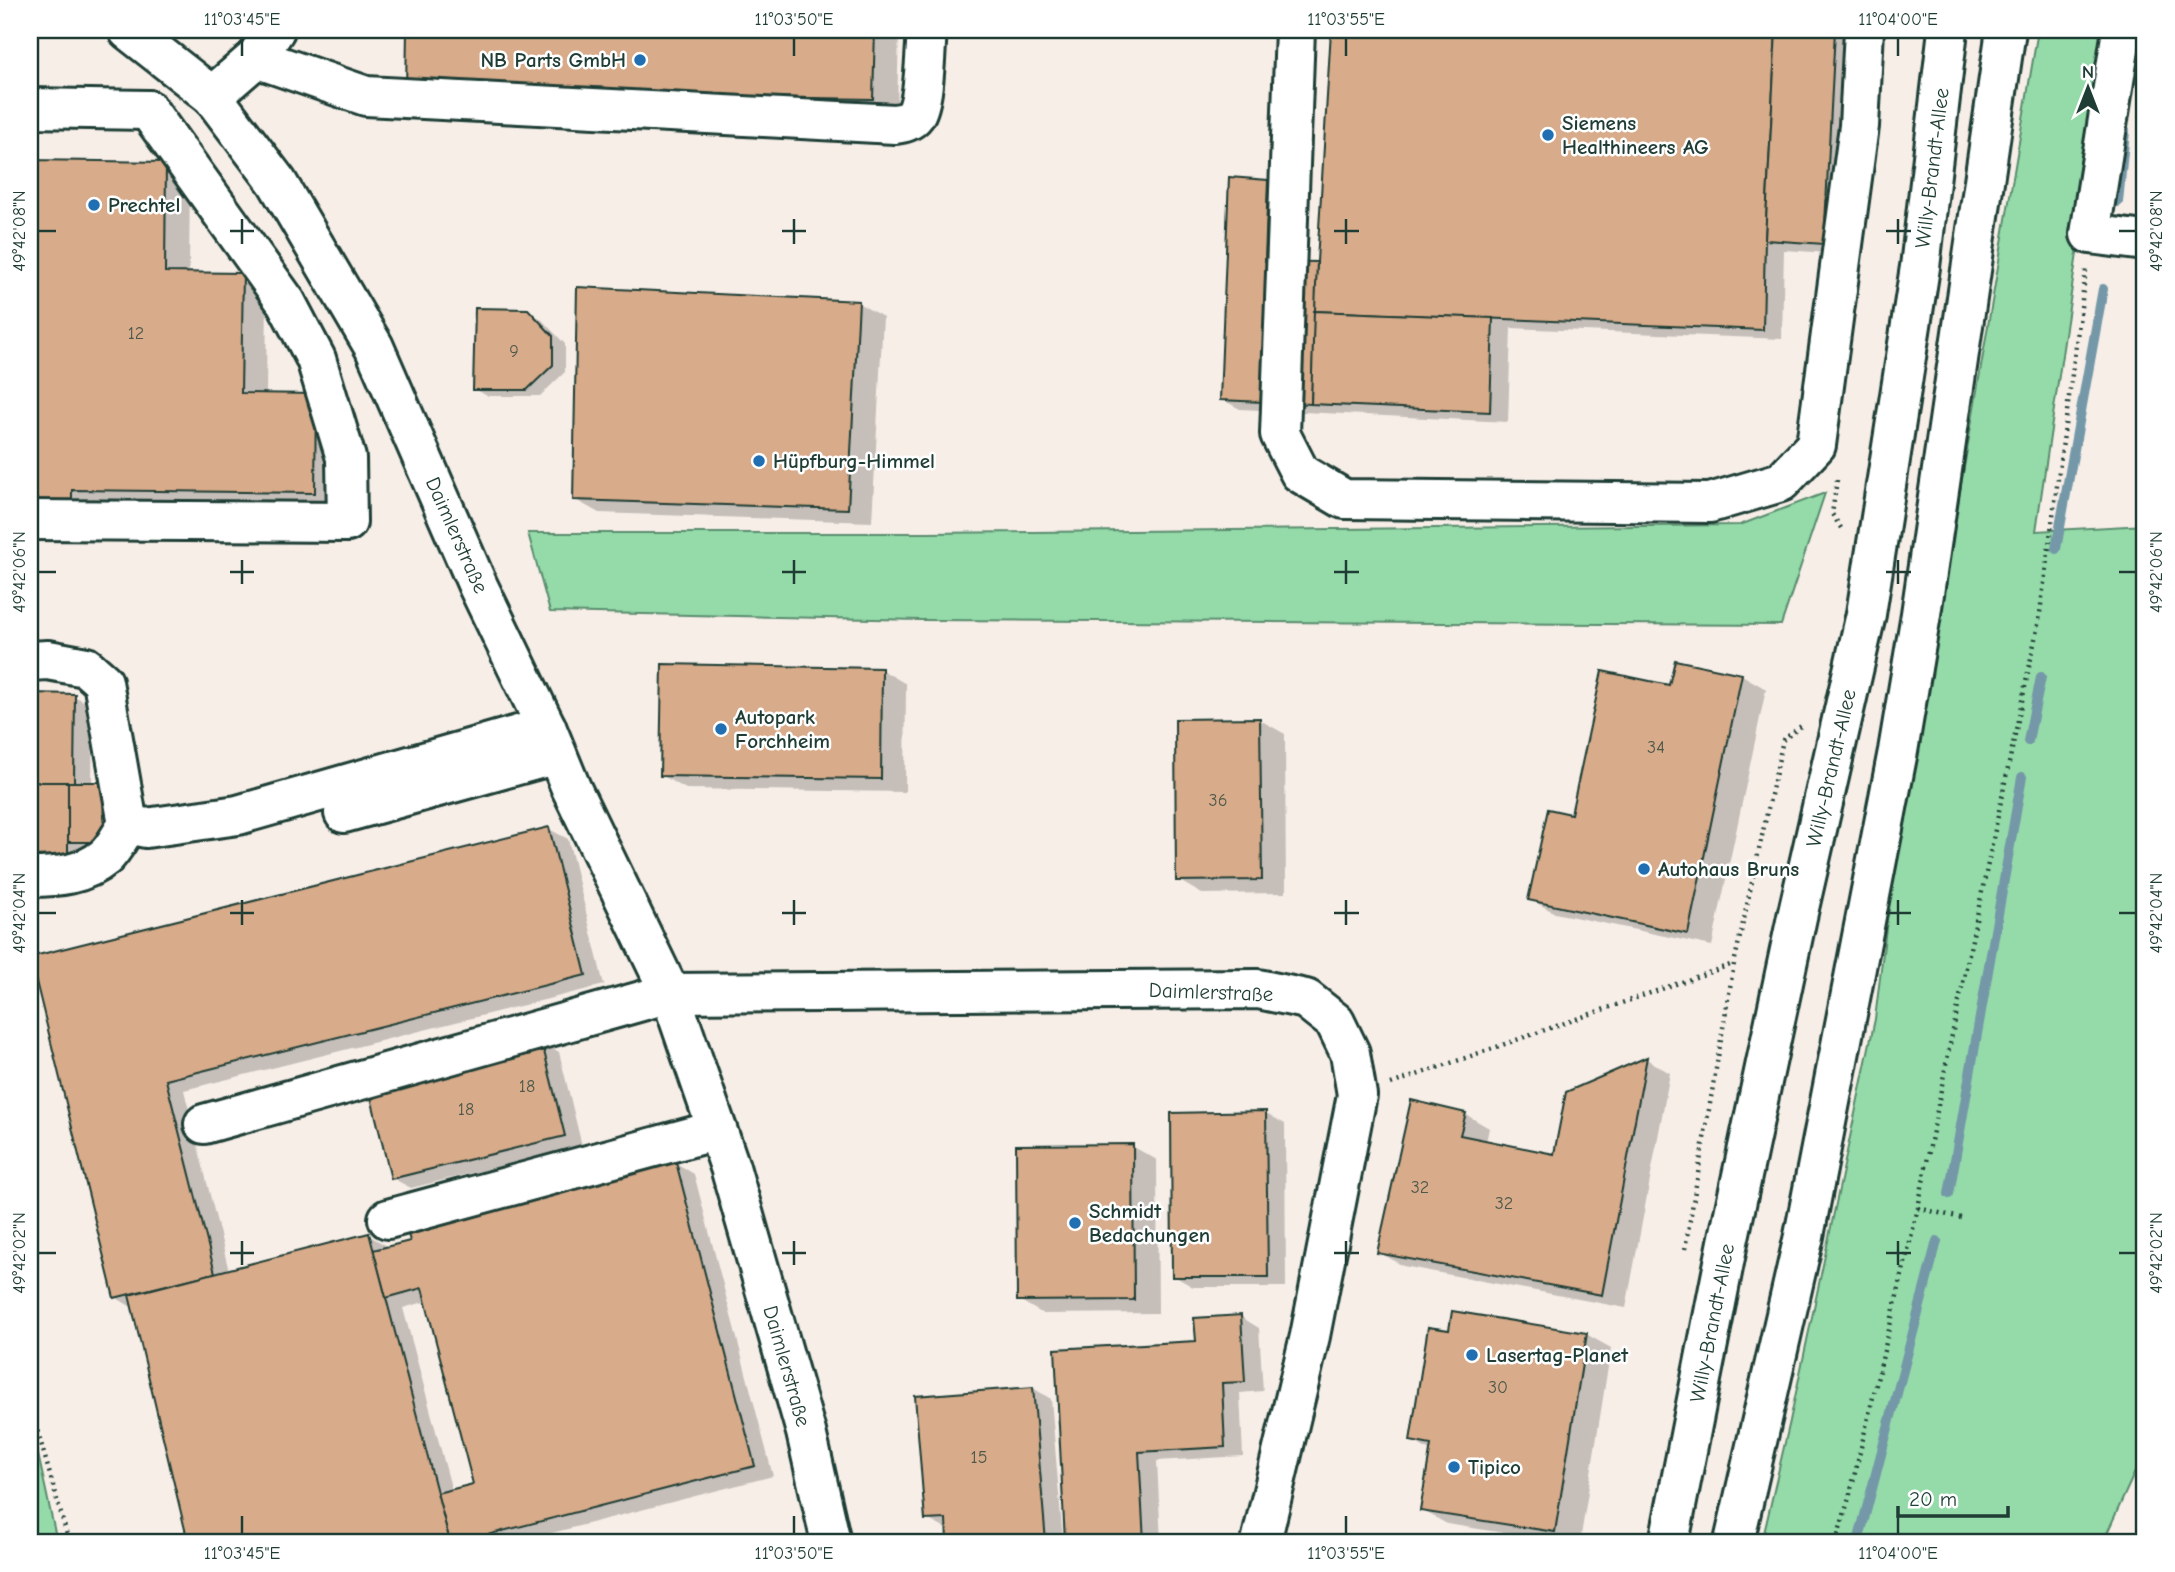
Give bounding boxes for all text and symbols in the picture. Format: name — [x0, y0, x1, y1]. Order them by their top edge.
text: 11°03'45"E — [204, 9, 280, 30]
text: 11°03'50"E — [755, 9, 834, 30]
text: 11°03'55"E — [1307, 9, 1385, 30]
text: 11°04'00"E — [1858, 9, 1938, 30]
place label: NB Parts GmbH — [480, 48, 626, 72]
marker: NB Parts GmbH — [632, 52, 648, 68]
north arrow — [2052, 52, 2122, 122]
text: N — [2082, 61, 2094, 83]
street label: Willy-Brandt-Allee — [1910, 86, 1954, 250]
place label: Siemens Healthineers AG — [1562, 111, 1709, 159]
marker: Siemens Healthineers AG — [1540, 127, 1556, 143]
text: 49°42'08"N — [9, 190, 30, 272]
text: 49°42'08"N — [2146, 190, 2167, 272]
place label: Prechtel — [108, 193, 180, 217]
marker: Prechtel — [86, 197, 102, 213]
house number: 12 — [128, 323, 144, 344]
house number: 9 — [509, 341, 519, 362]
place label: Hüpfburg-Himmel — [773, 449, 935, 473]
marker: Hüpfburg-Himmel — [751, 453, 767, 469]
street label: Daimlerstraße — [421, 473, 493, 597]
text: 49°42'06"N — [9, 531, 30, 613]
text: 49°42'06"N — [2146, 531, 2167, 613]
street label: Willy-Brandt-Allee — [1801, 687, 1861, 849]
place label: Autopark Forchheim — [735, 705, 830, 753]
marker: Autopark Forchheim — [713, 721, 729, 737]
house number: 34 — [1647, 737, 1665, 758]
house number: 36 — [1209, 790, 1227, 811]
place label: Autohaus Bruns — [1658, 857, 1799, 881]
marker: Autohaus Bruns — [1636, 861, 1652, 877]
text: 49°42'04"N — [9, 873, 30, 953]
text: 49°42'04"N — [2146, 873, 2167, 953]
street label: Daimlerstraße — [1148, 978, 1274, 1006]
house number: 18 — [519, 1076, 535, 1097]
house number: 18 — [458, 1099, 474, 1120]
house number: 32 — [1411, 1177, 1429, 1198]
house number: 32 — [1495, 1193, 1513, 1214]
place label: Schmidt Bedachungen — [1089, 1199, 1210, 1247]
text: 49°42'02"N — [9, 1212, 30, 1294]
text: 49°42'02"N — [2146, 1212, 2167, 1294]
marker: Schmidt Bedachungen — [1067, 1215, 1083, 1231]
street label: Willy-Brandt-Allee — [1685, 1241, 1739, 1405]
street label: Daimlerstraße — [758, 1303, 816, 1429]
place label: Lasertag-Planet — [1486, 1343, 1629, 1367]
marker: Lasertag-Planet — [1464, 1347, 1480, 1363]
house number: 30 — [1488, 1377, 1508, 1398]
house number: 15 — [971, 1447, 987, 1468]
place label: Tipico — [1468, 1455, 1521, 1479]
marker: Tipico — [1446, 1459, 1462, 1475]
scale bar — [1898, 1474, 2009, 1518]
text: 20 m — [1909, 1487, 1957, 1511]
text: 11°03'45"E — [204, 1543, 280, 1564]
text: 11°03'50"E — [755, 1543, 834, 1564]
text: 11°03'55"E — [1307, 1543, 1385, 1564]
text: 11°04'00"E — [1858, 1543, 1938, 1564]

